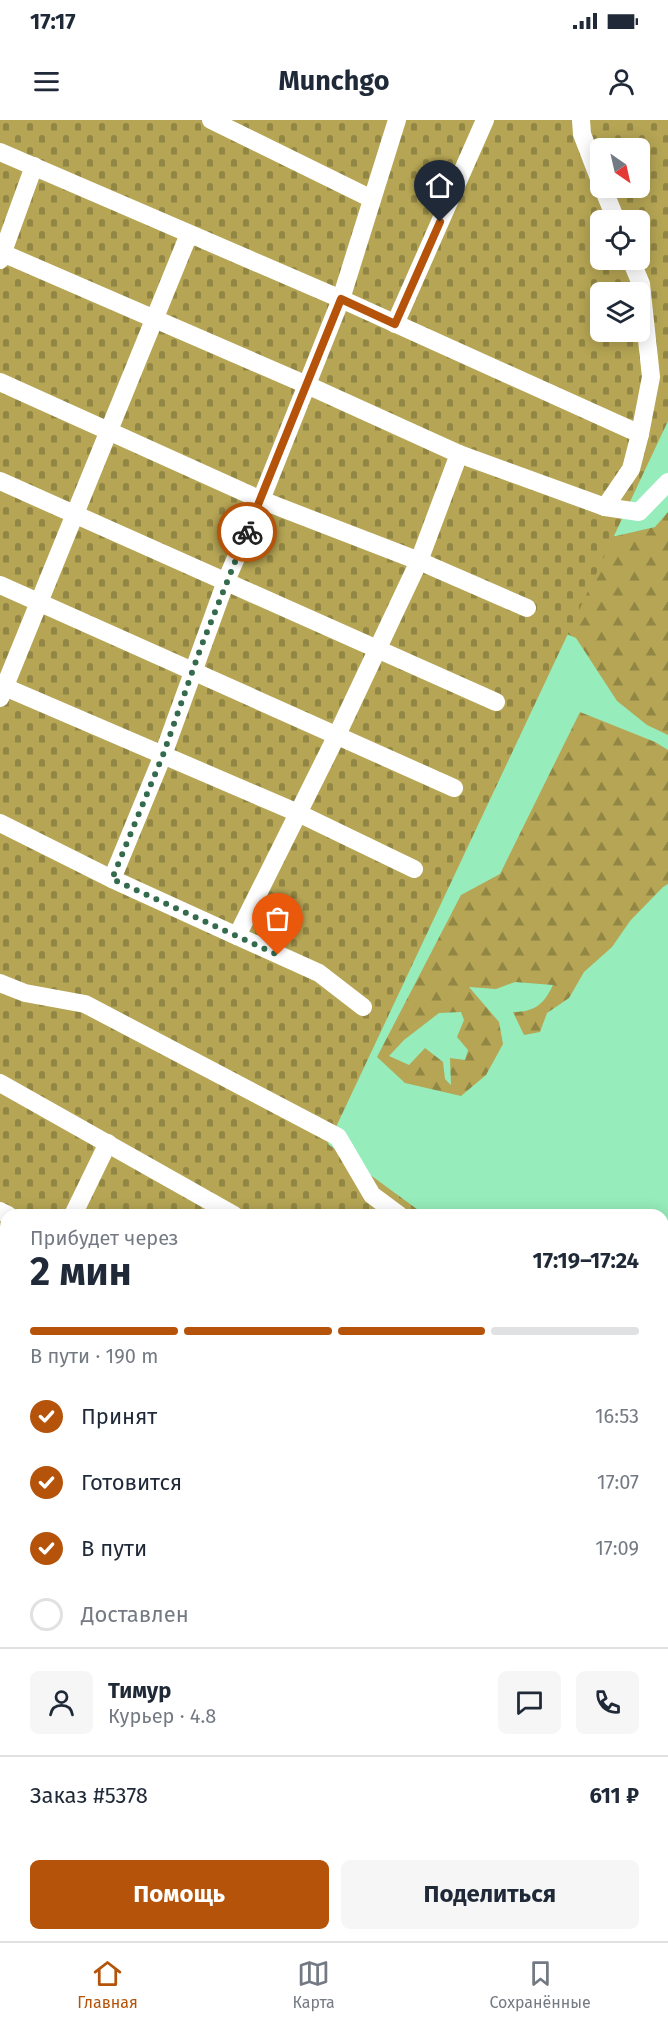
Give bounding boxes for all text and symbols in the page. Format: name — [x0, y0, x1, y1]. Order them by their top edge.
text: 17:17 — [30, 8, 76, 35]
icon: menu — [30, 65, 63, 98]
text: Munchgo — [279, 65, 389, 97]
icon: person — [605, 65, 638, 98]
north arrow — [590, 138, 650, 198]
map controls — [590, 138, 650, 342]
pin — [414, 160, 465, 222]
icon: home — [423, 169, 456, 202]
button: locate — [590, 210, 650, 270]
button: layers — [590, 282, 650, 342]
courier — [217, 502, 277, 562]
icon: bike — [231, 516, 264, 549]
pin — [252, 893, 303, 955]
icon: bag — [261, 902, 294, 935]
text: Прибудет через — [30, 1226, 179, 1250]
text: 17:19–17:24 — [533, 1247, 639, 1274]
text: 2 мин — [30, 1249, 132, 1295]
text: В пути · 190 m — [30, 1344, 158, 1368]
icon: check — [30, 1400, 63, 1433]
text: Принят — [81, 1403, 157, 1430]
text: 16:53 — [595, 1404, 639, 1428]
icon: check — [30, 1466, 63, 1499]
text: Готовится — [81, 1469, 182, 1496]
text: 17:07 — [597, 1470, 639, 1494]
icon: check — [30, 1532, 63, 1565]
text: В пути — [81, 1535, 147, 1562]
text: 17:09 — [595, 1536, 639, 1560]
text: Доставлен — [81, 1601, 189, 1628]
button: person — [30, 1671, 93, 1734]
button: chat — [498, 1671, 561, 1734]
button: phone — [576, 1671, 639, 1734]
text: Тимур — [108, 1677, 171, 1704]
text: Курьер · 4.8 — [108, 1704, 216, 1728]
text: Заказ #5378 — [30, 1782, 148, 1809]
text: 611 ₽ — [589, 1782, 639, 1809]
button: Помощь — [30, 1860, 329, 1929]
button: Поделиться — [341, 1860, 639, 1929]
tab: Главная — [77, 1957, 138, 2012]
tab: Карта — [292, 1957, 335, 2012]
tab: Сохранённые — [489, 1957, 591, 2012]

